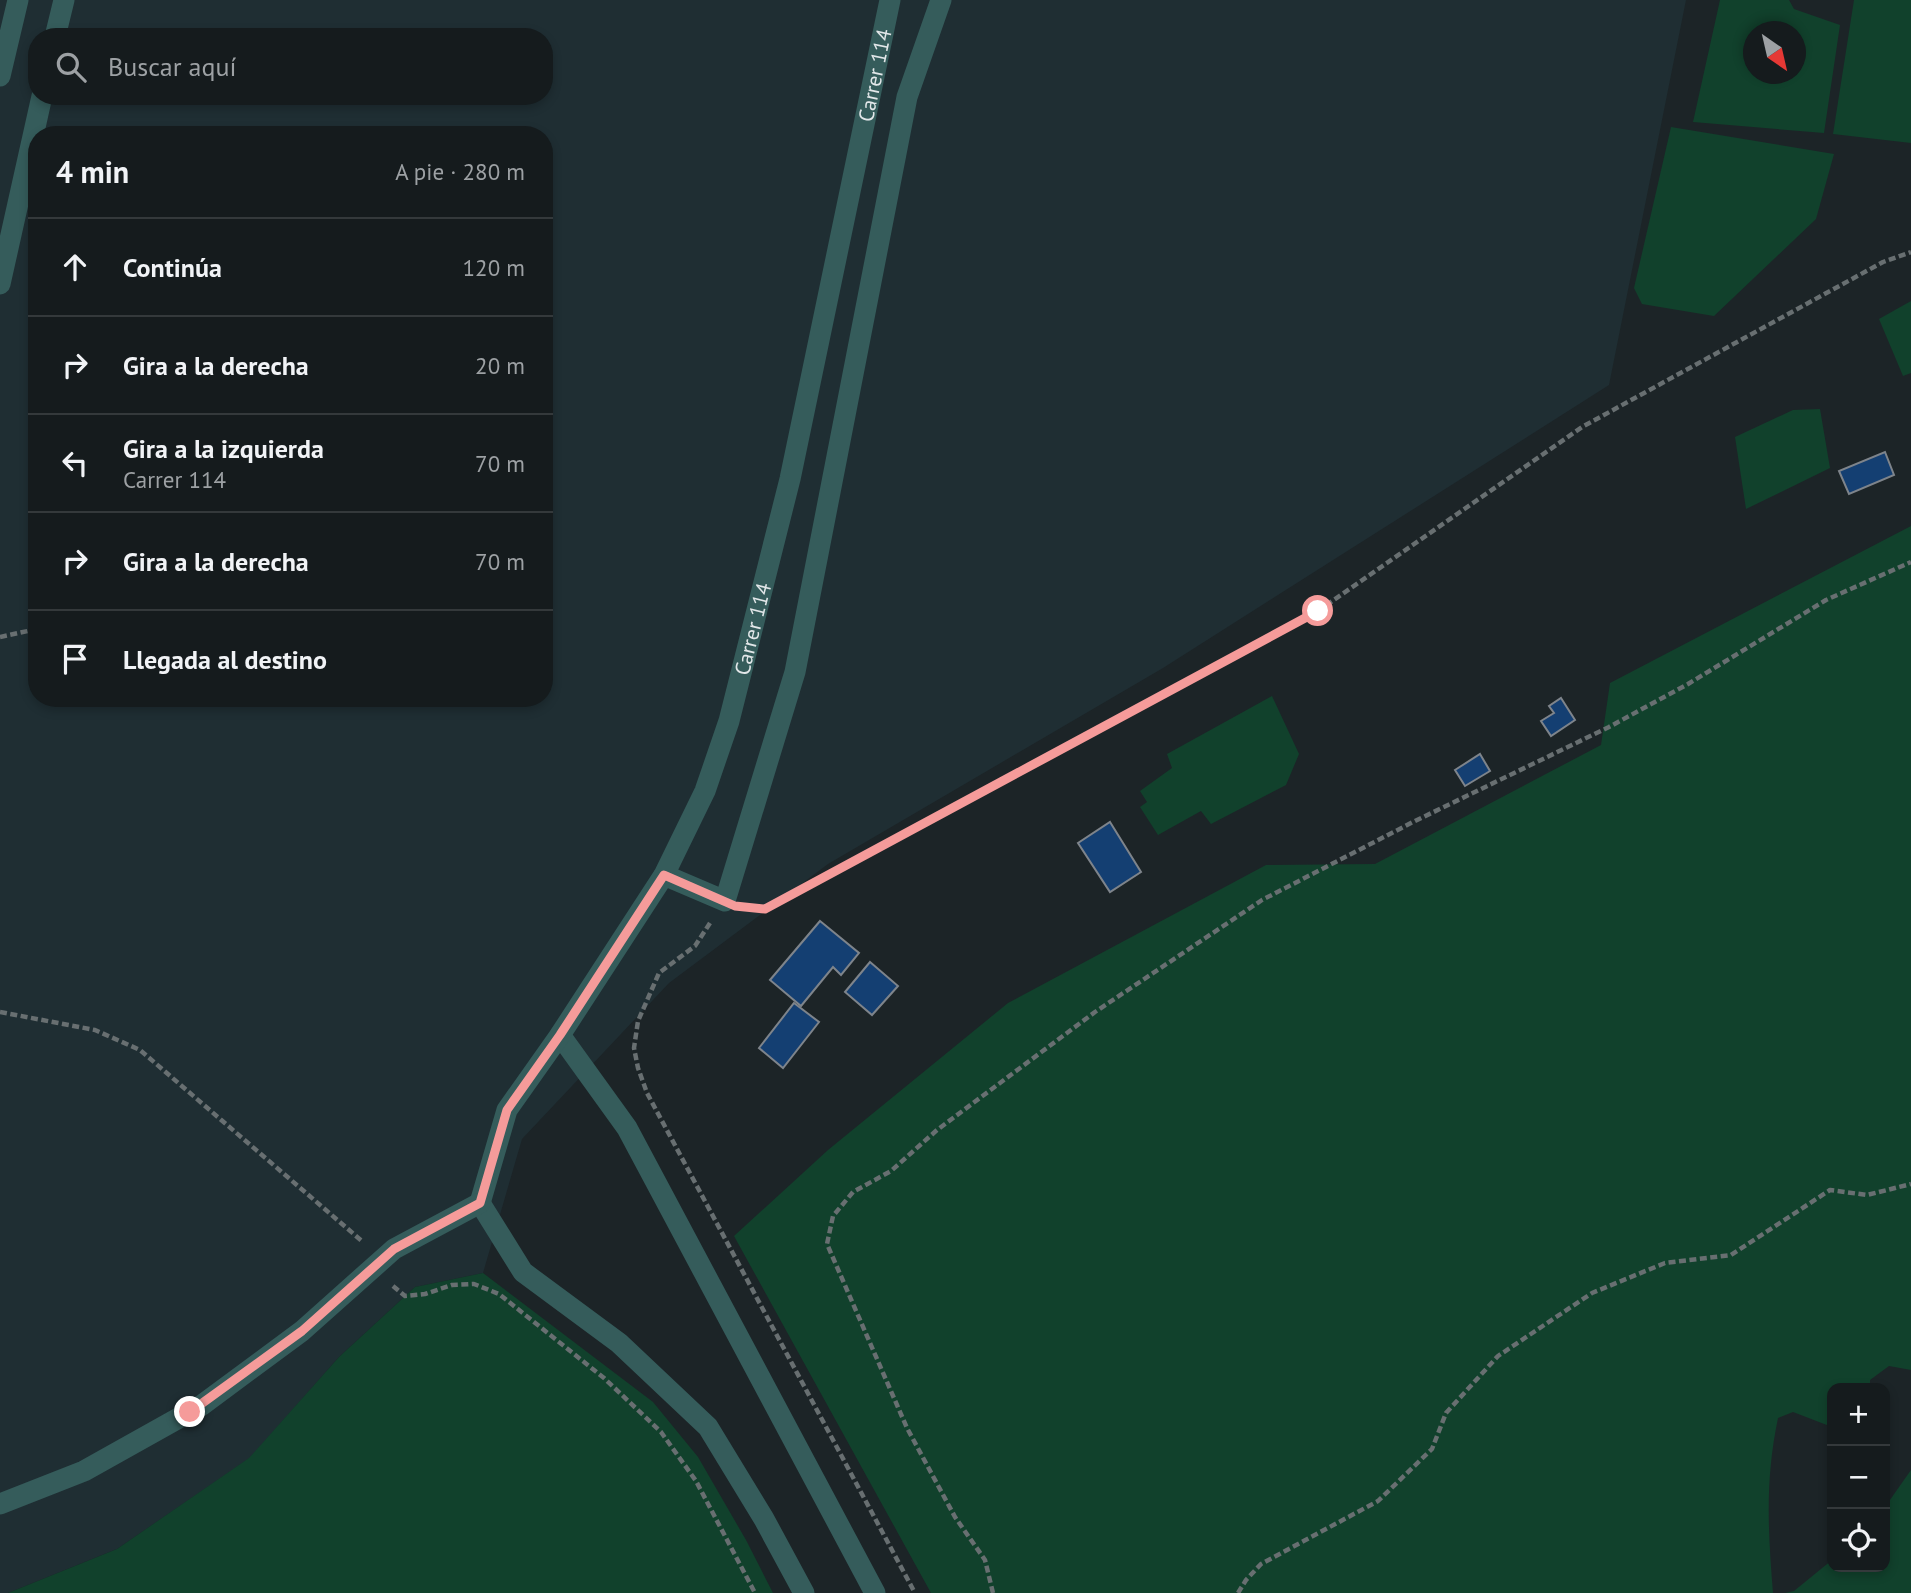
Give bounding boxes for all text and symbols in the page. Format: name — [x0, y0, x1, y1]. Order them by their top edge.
north arrow — [1743, 21, 1806, 84]
street label: Carrer 114 — [851, 26, 897, 124]
search box — [28, 28, 553, 105]
icon: search — [52, 48, 90, 86]
text: Buscar aquí — [108, 50, 236, 83]
text: 4 min — [56, 152, 129, 191]
text: A pie · 280 m — [395, 157, 525, 186]
icon: ahead — [56, 248, 94, 286]
text: Continúa — [123, 251, 222, 284]
text: 120 m — [463, 253, 525, 282]
icon: right — [56, 346, 94, 384]
text: Gira a la derecha — [123, 349, 309, 382]
text: 20 m — [475, 351, 525, 380]
text: Gira a la izquierda — [123, 432, 324, 465]
icon: left — [56, 444, 94, 482]
text: 70 m — [475, 449, 525, 478]
text: Carrer 114 — [123, 465, 226, 494]
icon: right — [56, 542, 94, 580]
text: Gira a la derecha — [123, 545, 309, 578]
text: 70 m — [475, 547, 525, 576]
street label: Carrer 114 — [728, 580, 777, 678]
route start — [1302, 595, 1333, 626]
icon: arrive — [56, 640, 94, 678]
text: Llegada al destino — [123, 643, 327, 676]
map controls — [1827, 1383, 1890, 1572]
button: + — [1827, 1383, 1890, 1446]
route end — [174, 1396, 205, 1427]
button: − — [1827, 1446, 1890, 1509]
button: locate — [1827, 1509, 1890, 1572]

